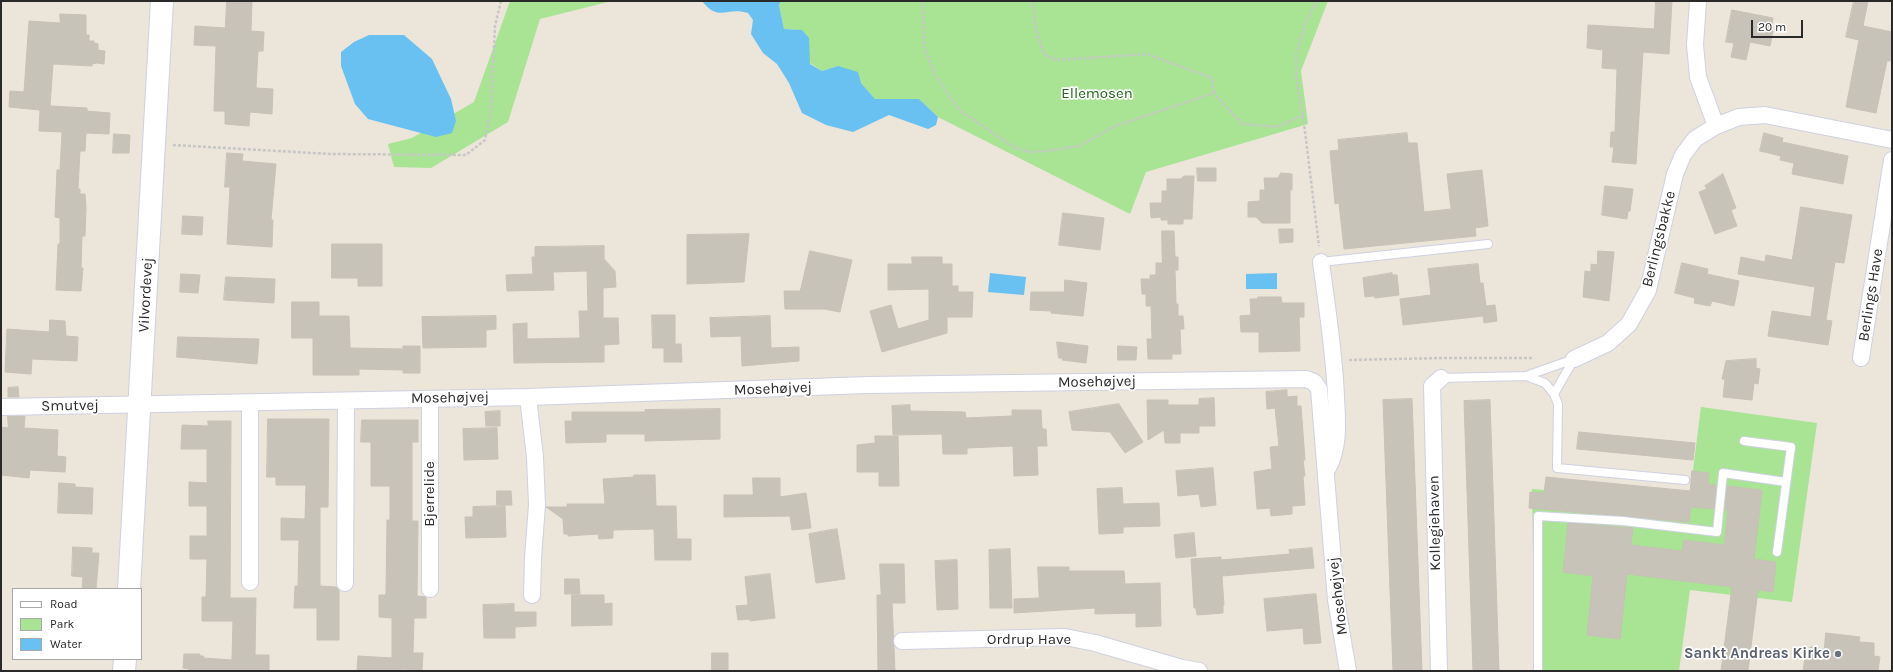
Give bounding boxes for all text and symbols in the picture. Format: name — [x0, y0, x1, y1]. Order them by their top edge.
scale bar — [1753, 12, 1805, 38]
text: 20 m — [1758, 20, 1786, 34]
park label: Ellemosen — [1061, 85, 1133, 103]
street label: Berlingsbakke — [1638, 189, 1680, 289]
street label: Berlings Have — [1855, 247, 1887, 343]
street label: Vilvordevej — [135, 257, 157, 333]
street label: Mosehøjvej — [1058, 372, 1136, 392]
street label: Mosehøjvej — [734, 379, 812, 399]
street label: Mosehøjvej — [411, 388, 489, 408]
street label: Smutvej — [41, 396, 99, 416]
street label: Bjerrelide — [421, 461, 439, 527]
street label: Kollegiehaven — [1425, 475, 1445, 571]
street label: Mosehøjvej — [1324, 556, 1352, 636]
legend — [12, 588, 142, 660]
text: Road — [50, 597, 78, 611]
text: Park — [50, 617, 74, 631]
street label: Ordrup Have — [987, 631, 1071, 649]
text: Water — [50, 637, 82, 651]
place label: Sankt Andreas Kirke — [1684, 645, 1830, 663]
marker: Sankt Andreas Kirke — [1833, 649, 1843, 659]

